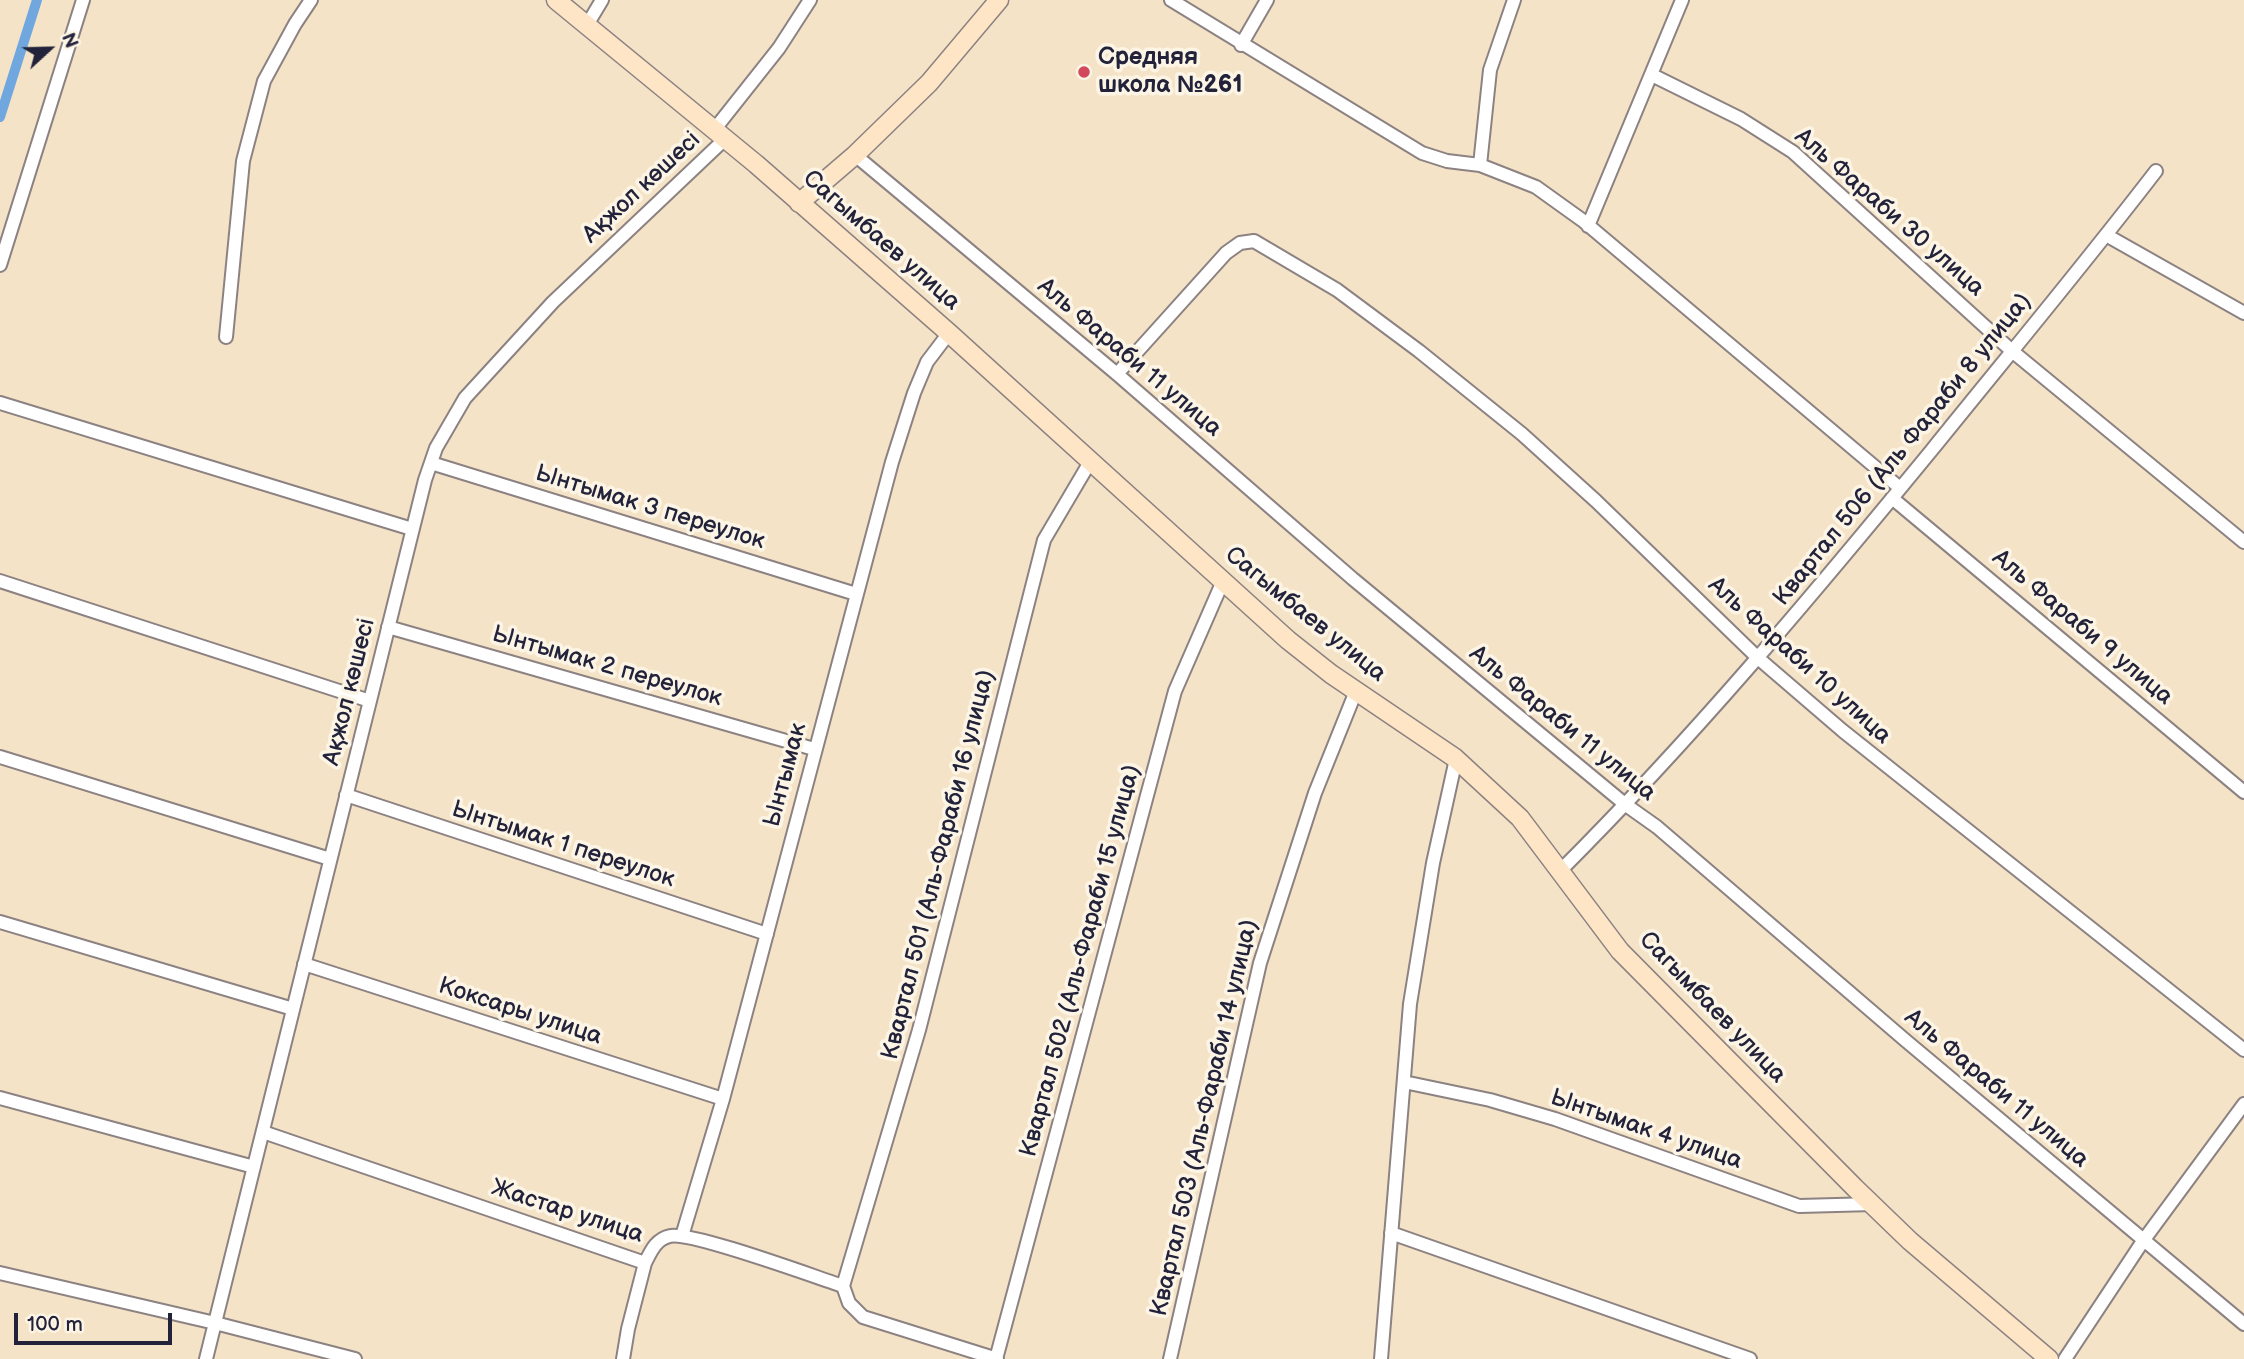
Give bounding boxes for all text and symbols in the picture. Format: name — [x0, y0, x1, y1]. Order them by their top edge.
north arrow — [14, 14, 84, 84]
text: N — [56, 30, 82, 52]
place label: Средняя школа №261 — [1098, 44, 1242, 100]
marker: Средняя школа №261 — [1076, 64, 1092, 80]
street label: Аль Фараби 30 улица — [1788, 123, 1990, 303]
street label: Ақжол көшесі — [577, 126, 707, 250]
street label: Сагымбаев улица — [796, 165, 966, 317]
street label: Аль Фараби 11 улица — [1031, 273, 1227, 443]
street label: Квартал 506 (Аль Фараби 8 улица) — [1768, 288, 2038, 612]
street label: Ынтымак 3 переулок — [532, 459, 768, 557]
street label: Сагымбаев улица — [1219, 541, 1391, 689]
street label: Аль Фараби 9 улица — [1986, 544, 2178, 712]
street label: Аль Фараби 10 улица — [1702, 571, 1896, 751]
street label: Ақжол көшесі — [318, 616, 382, 768]
street label: Ынтымак 2 переулок — [489, 620, 725, 714]
street label: Аль Фараби 11 улица — [1463, 640, 1661, 808]
street label: Квартал 501 (Аль-Фараби 16 улица) — [877, 667, 1001, 1063]
street label: Ынтымак — [758, 720, 814, 830]
street label: Квартал 502 (Аль-Фараби 15 улица) — [1015, 762, 1147, 1160]
street label: Ынтымак 1 переулок — [448, 795, 678, 895]
street label: Квартал 503 (Аль-Фараби 14 улица) — [1145, 917, 1265, 1319]
street label: Сагымбаев улица — [1633, 926, 1791, 1090]
street label: Коксары улица — [435, 972, 605, 1052]
street label: Аль Фараби 11 улица — [1898, 1004, 2094, 1174]
street label: Ынтымак 4 улица — [1547, 1084, 1745, 1176]
street label: Жастар улица — [487, 1174, 647, 1250]
scale bar — [18, 1300, 175, 1344]
text: 100 m — [27, 1312, 83, 1337]

